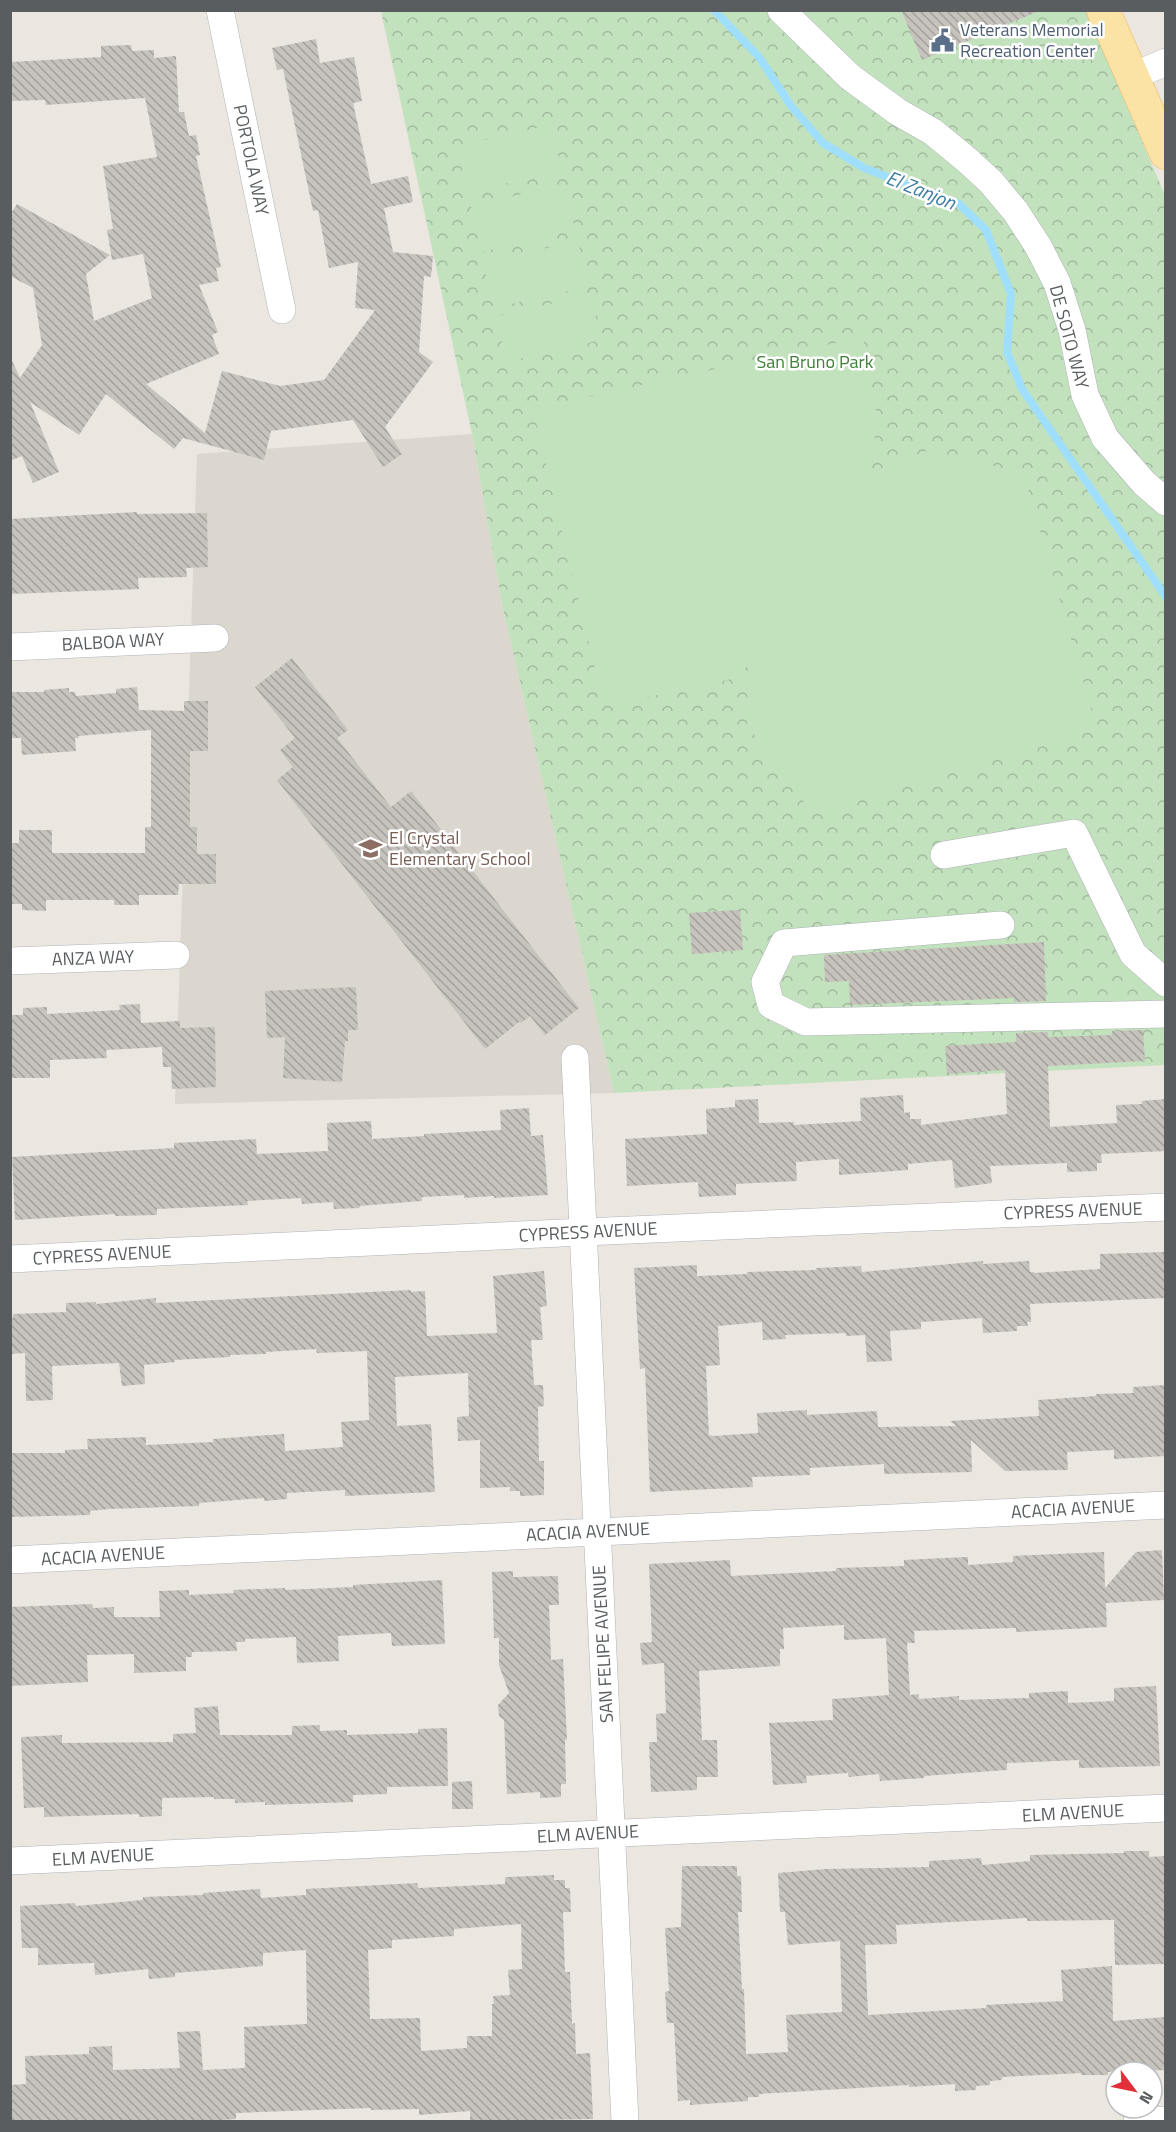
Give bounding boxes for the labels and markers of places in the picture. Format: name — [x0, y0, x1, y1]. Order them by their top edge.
place label: Veterans Memorial Recreation Center — [960, 16, 1104, 64]
public building icon: Veterans Memorial Recreation Center — [929, 27, 955, 53]
place label: El Crystal Elementary School — [389, 824, 531, 872]
school or university icon: El Crystal Elementary School — [358, 835, 384, 861]

